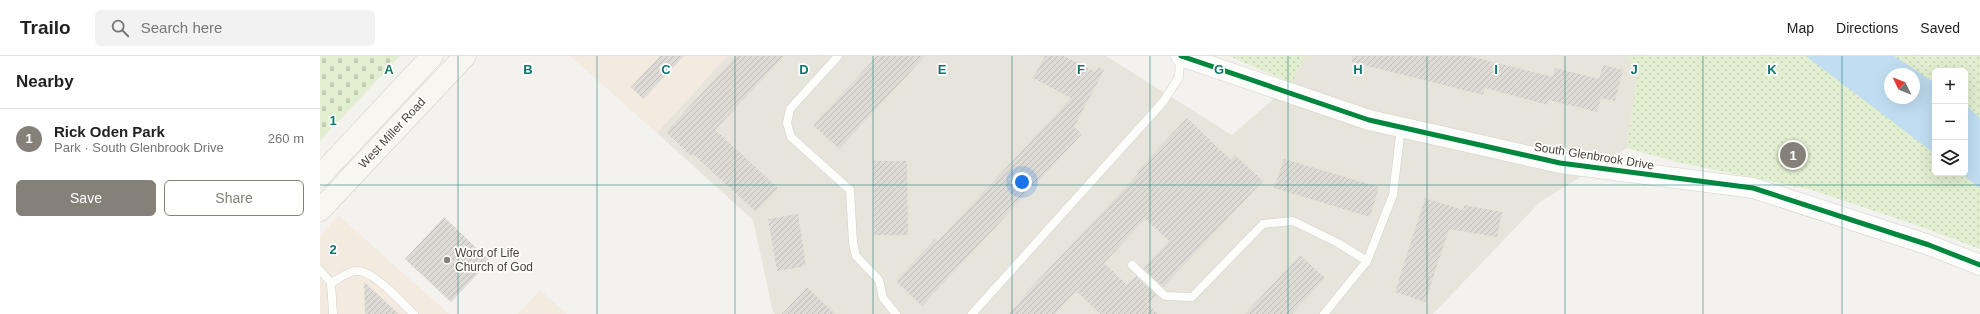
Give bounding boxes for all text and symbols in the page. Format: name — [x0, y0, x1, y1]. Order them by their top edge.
search box — [95, 10, 375, 46]
text: Trailo — [20, 17, 71, 38]
icon: search — [109, 17, 131, 39]
text: Search here — [141, 19, 222, 36]
text: Map — [1787, 20, 1814, 36]
text: Directions — [1836, 20, 1898, 36]
text: Saved — [1920, 20, 1960, 36]
text: A — [384, 62, 394, 77]
text: B — [523, 62, 533, 77]
text: C — [661, 62, 671, 77]
text: D — [799, 62, 809, 77]
text: E — [938, 62, 947, 77]
text: F — [1077, 62, 1085, 77]
text: G — [1214, 62, 1224, 77]
text: H — [1353, 62, 1363, 77]
text: I — [1494, 62, 1498, 77]
text: J — [1630, 62, 1638, 77]
text: K — [1767, 62, 1777, 77]
north arrow — [1884, 68, 1920, 104]
map controls — [1932, 68, 1968, 176]
button: + — [1932, 68, 1968, 104]
text: Nearby — [16, 72, 74, 91]
street label: West Miller Road — [356, 95, 428, 171]
button: − — [1932, 104, 1968, 140]
text: 1 — [329, 113, 337, 128]
text: Rick Oden Park — [54, 123, 165, 140]
text: 1 — [25, 131, 33, 146]
text: 260 m — [268, 131, 304, 146]
text: Park · South Glenbrook Drive — [54, 140, 224, 155]
street label: South Glenbrook Drive — [1533, 140, 1655, 172]
pin: 1 — [1780, 140, 1806, 170]
button: layers — [1932, 140, 1968, 176]
your location — [1012, 172, 1032, 192]
button: Save — [16, 180, 156, 216]
button: Share — [164, 180, 304, 216]
text: 2 — [329, 242, 337, 257]
place label: Word of Life Church of God — [455, 246, 533, 274]
marker: Word of Life Church of God — [442, 255, 452, 265]

